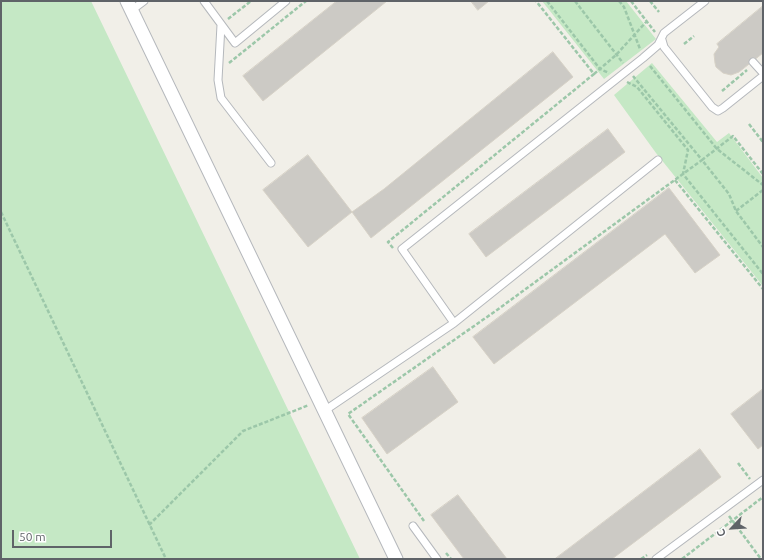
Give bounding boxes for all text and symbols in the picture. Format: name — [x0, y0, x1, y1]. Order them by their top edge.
north arrow — [712, 508, 752, 548]
scale bar — [14, 522, 114, 548]
text: С — [714, 527, 728, 539]
text: 50 m — [19, 530, 46, 543]

